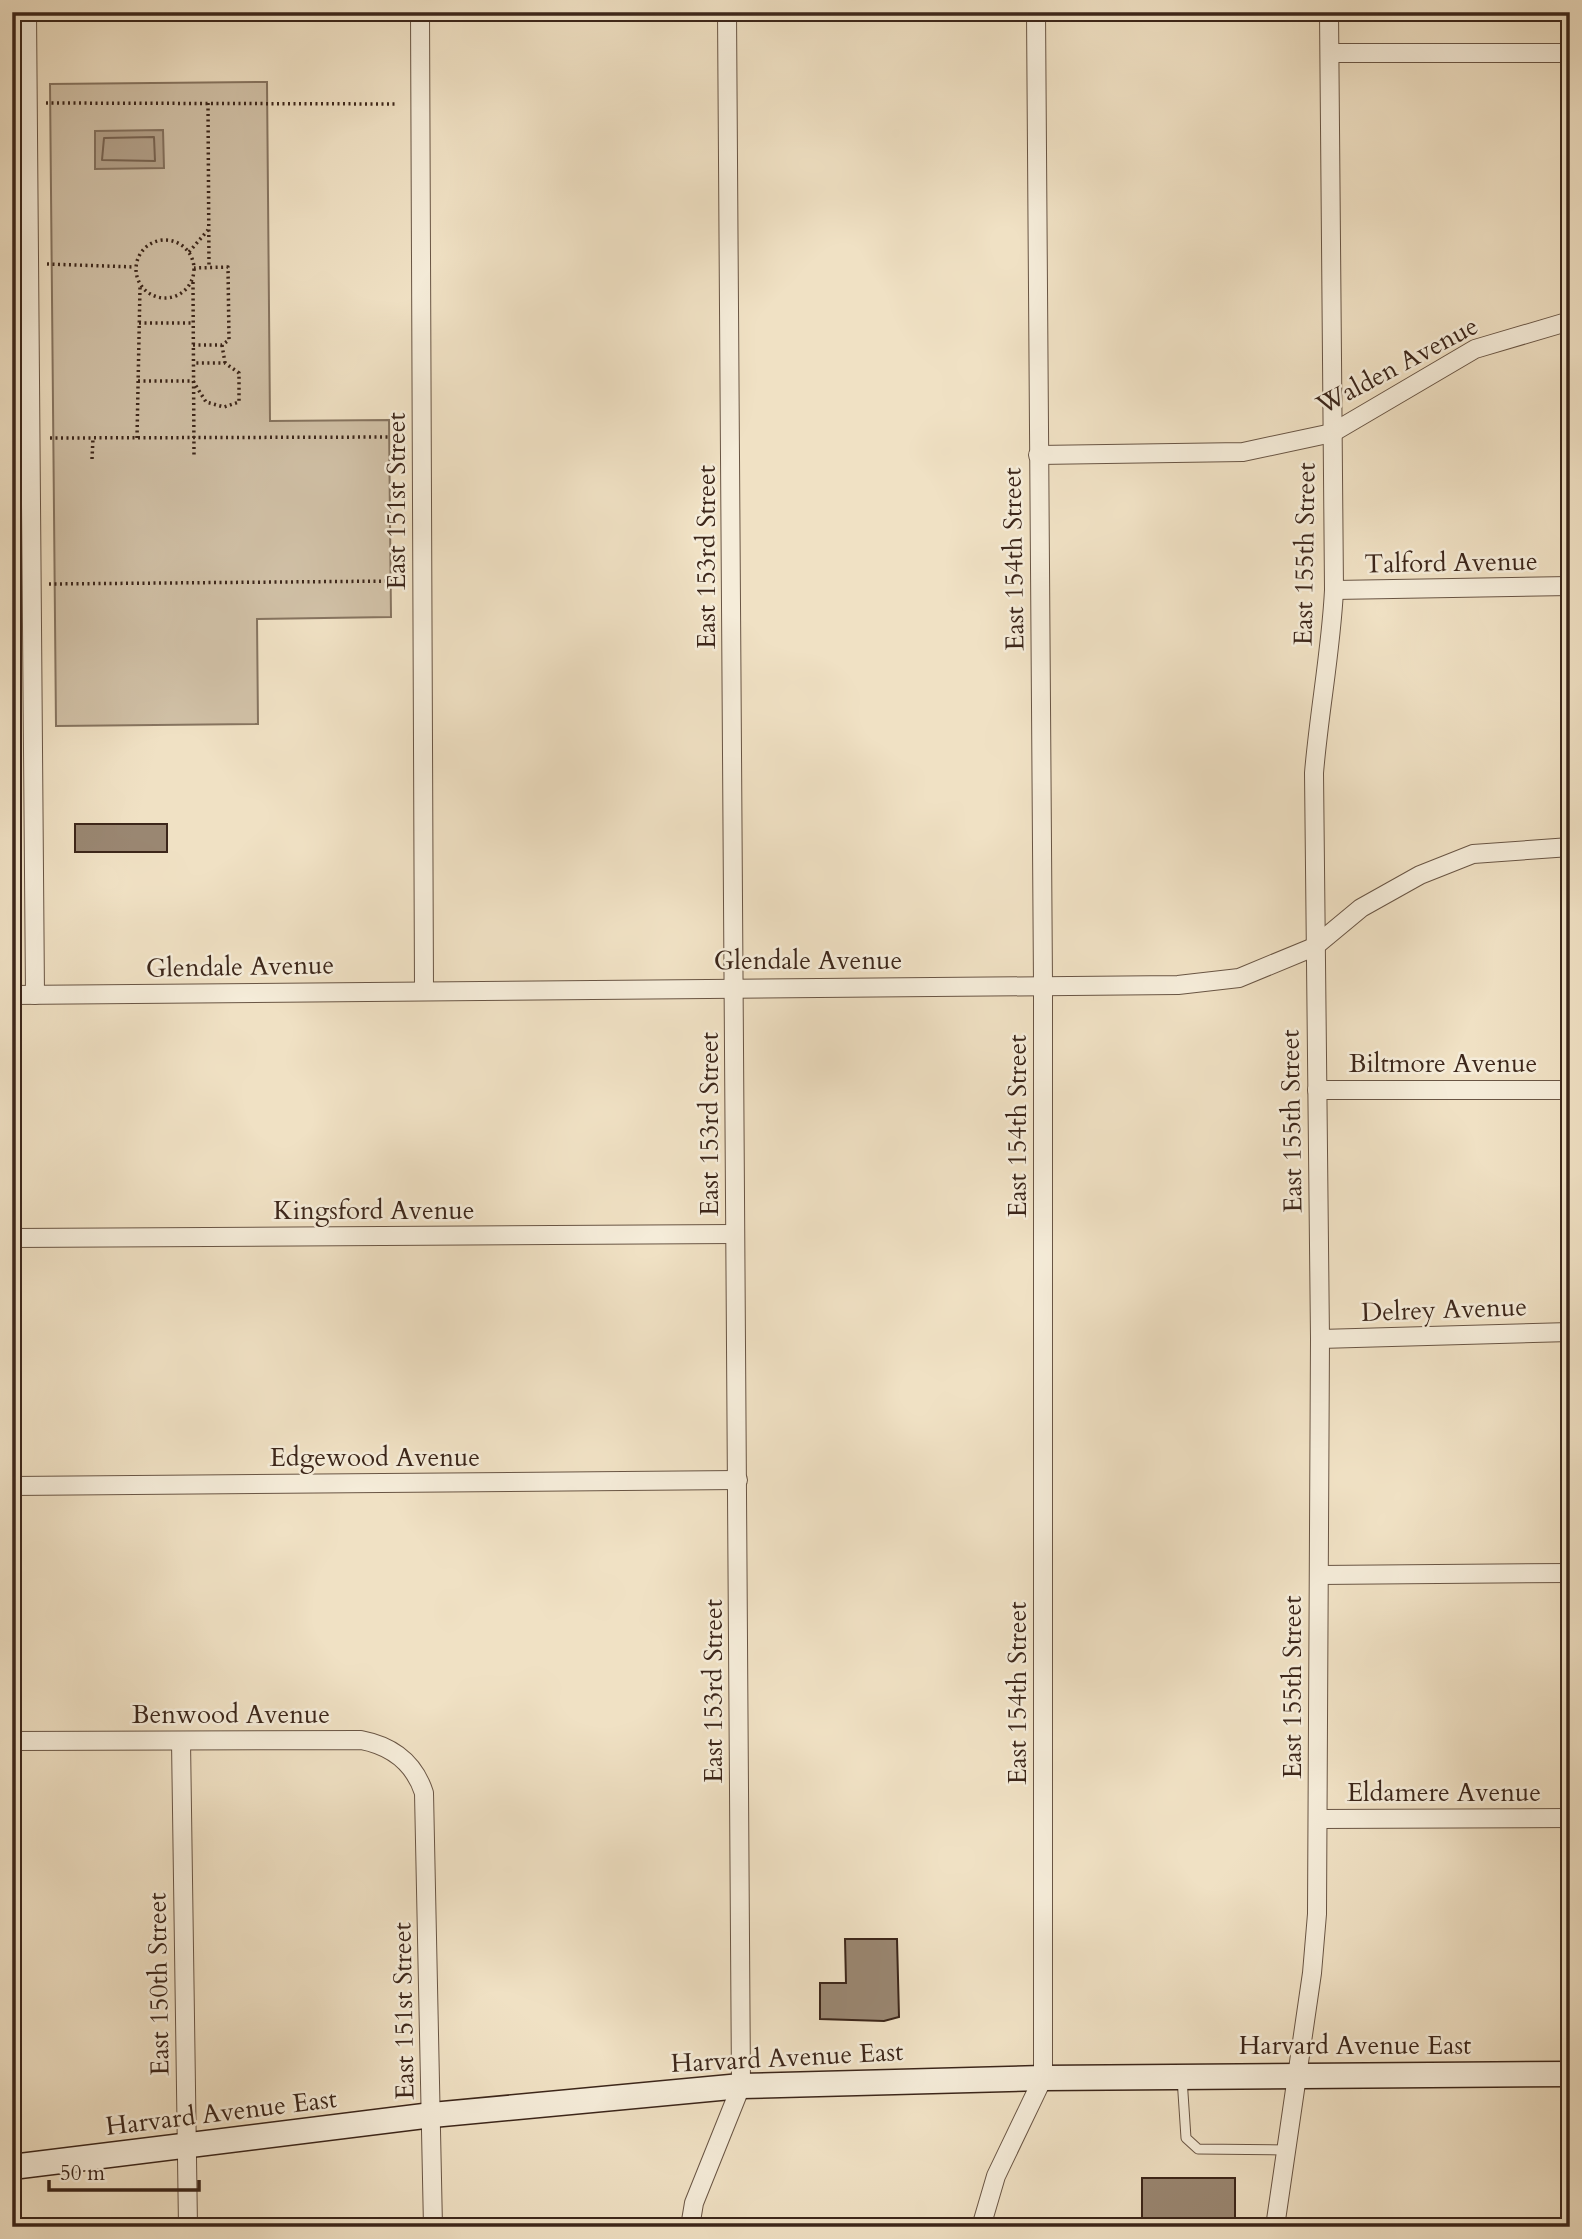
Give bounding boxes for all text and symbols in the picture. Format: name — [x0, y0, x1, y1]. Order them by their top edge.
street label: Walden Avenue — [1309, 308, 1484, 423]
street label: East 151st Street — [379, 412, 414, 590]
street label: East 155th Street — [1285, 462, 1324, 646]
street label: East 153rd Street — [689, 465, 724, 649]
street label: East 154th Street — [994, 467, 1033, 651]
street label: Talford Avenue — [1364, 543, 1538, 582]
street label: Glendale Avenue — [714, 943, 902, 978]
street label: Glendale Avenue — [145, 947, 335, 986]
street label: East 155th Street — [1272, 1029, 1311, 1213]
street label: East 153rd Street — [692, 1032, 727, 1216]
street label: East 154th Street — [1000, 1034, 1035, 1218]
street label: Biltmore Avenue — [1349, 1046, 1537, 1081]
street label: Kingsford Avenue — [273, 1193, 475, 1228]
street label: Delrey Avenue — [1361, 1289, 1528, 1330]
street label: Edgewood Avenue — [270, 1440, 480, 1475]
street label: East 155th Street — [1275, 1595, 1310, 1779]
street label: East 153rd Street — [696, 1599, 731, 1783]
street label: East 154th Street — [1000, 1601, 1035, 1785]
street label: Benwood Avenue — [132, 1697, 330, 1732]
street label: Eldamere Avenue — [1347, 1775, 1541, 1810]
street label: East 150th Street — [139, 1892, 178, 2076]
street label: East 151st Street — [384, 1922, 423, 2100]
street label: Harvard Avenue East — [1239, 2028, 1471, 2063]
street label: Harvard Avenue East — [670, 2034, 904, 2081]
street label: Harvard Avenue East — [103, 2081, 339, 2144]
scale bar — [49, 2148, 200, 2192]
text: 50 m — [60, 2159, 105, 2188]

